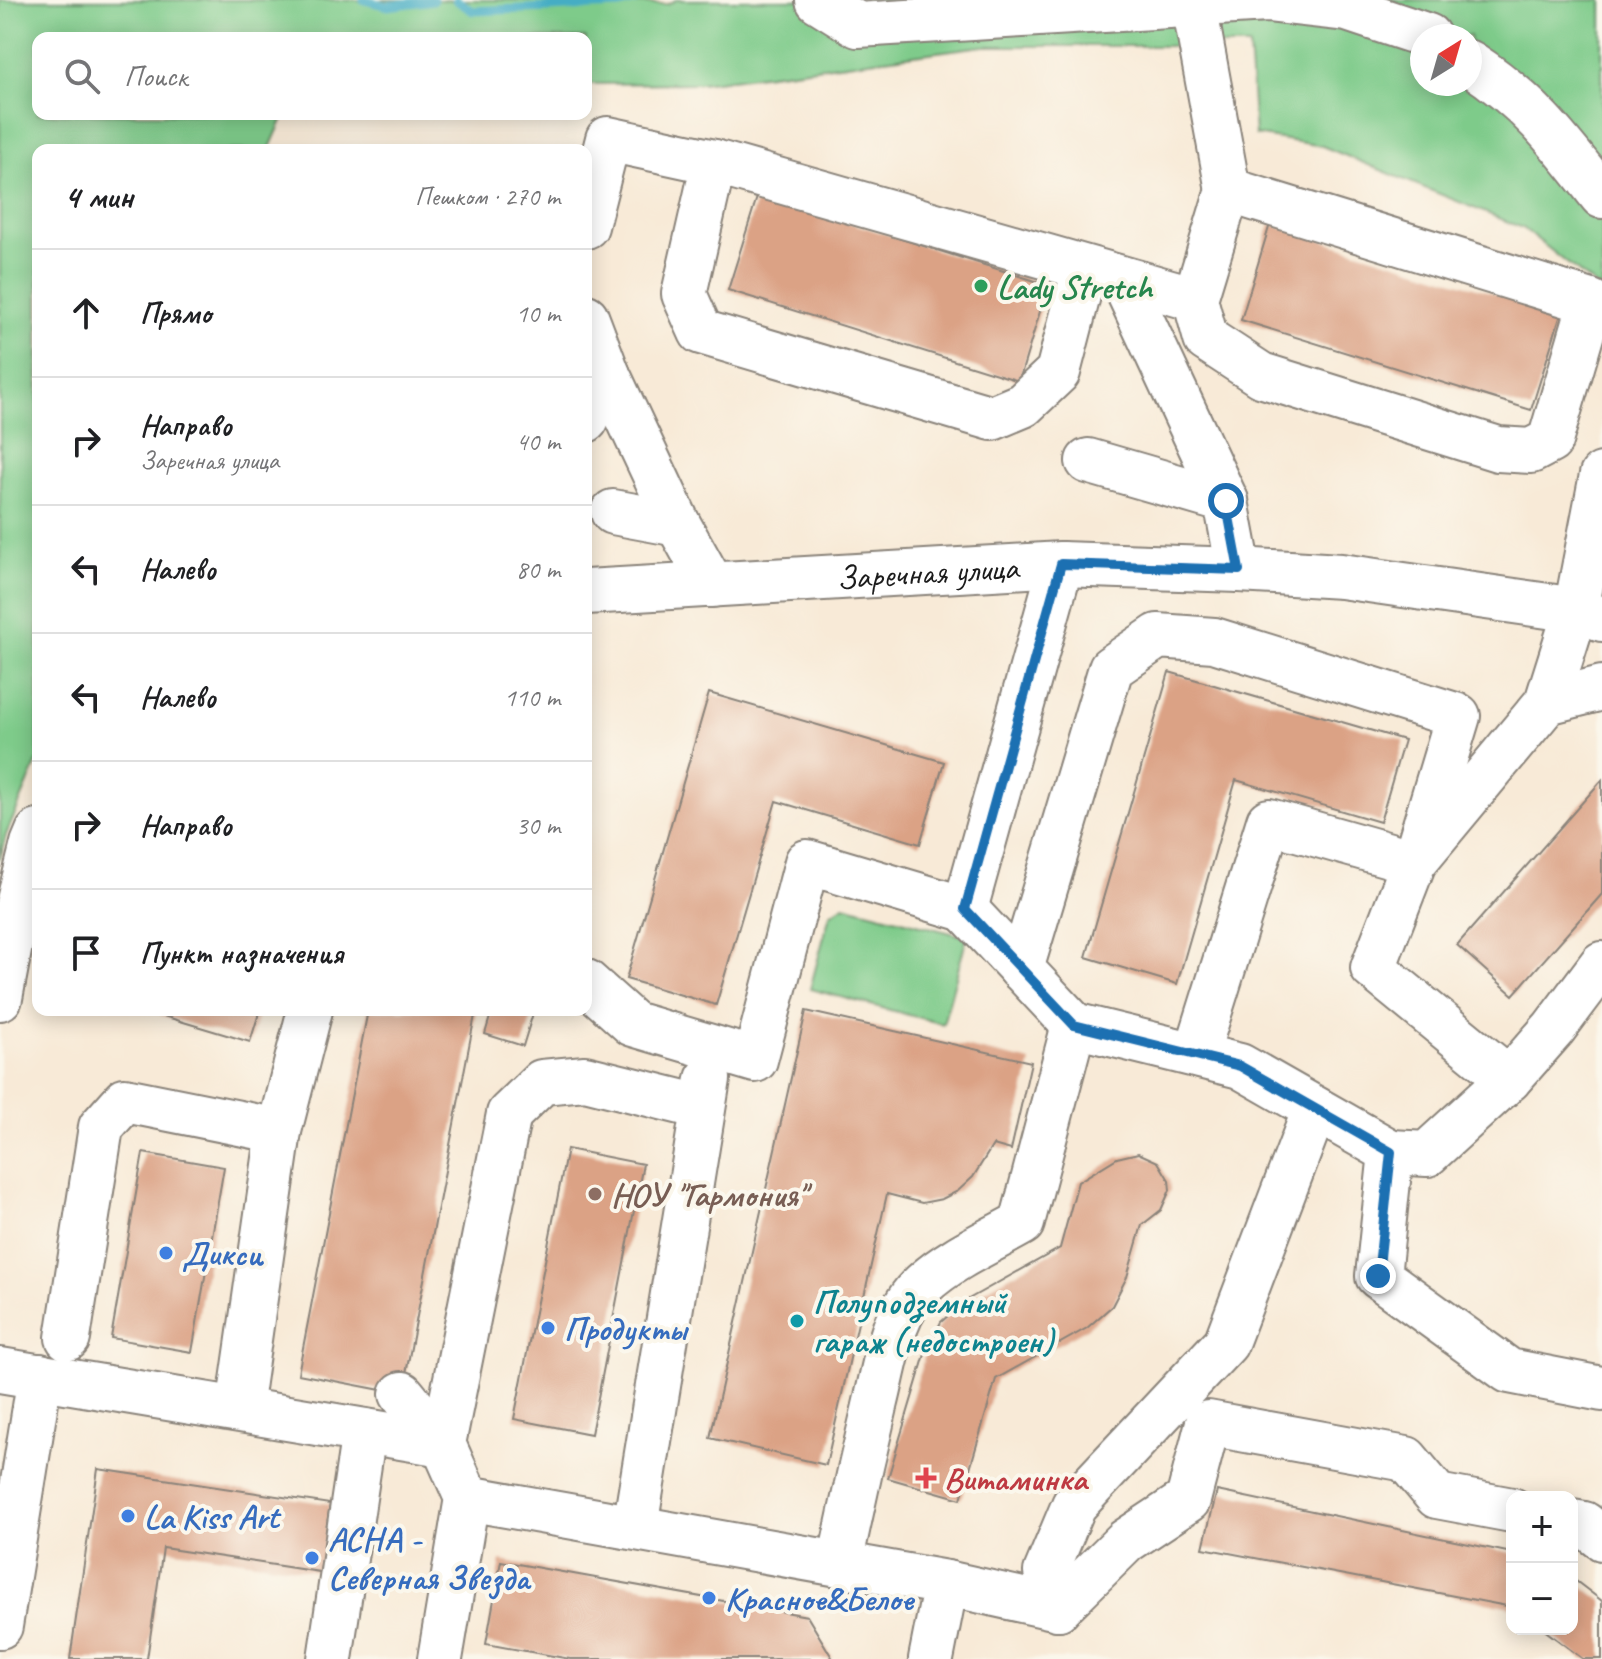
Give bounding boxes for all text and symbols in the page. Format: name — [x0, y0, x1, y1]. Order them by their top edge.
north arrow — [1410, 24, 1482, 96]
search box — [32, 32, 592, 120]
icon: search — [60, 54, 104, 98]
text: Поиск — [124, 57, 187, 95]
text: 4 мин — [64, 175, 133, 218]
text: Пешком · 270 m — [415, 180, 560, 213]
place label: Lady Stretch — [997, 265, 1154, 308]
marker: Lady Stretch — [972, 277, 990, 295]
icon: ahead — [64, 291, 108, 335]
text: Прямо — [140, 294, 211, 332]
text: 10 m — [516, 297, 560, 330]
text: Направо — [140, 406, 232, 444]
icon: right — [64, 419, 108, 463]
text: 40 m — [516, 425, 560, 458]
text: Заречная улица — [140, 444, 279, 477]
route start — [1208, 483, 1244, 519]
street label: Заречная улица — [835, 545, 1022, 599]
icon: left — [64, 547, 108, 591]
text: Налево — [140, 550, 216, 588]
text: 80 m — [516, 553, 560, 586]
icon: left — [64, 675, 108, 719]
text: Налево — [140, 678, 216, 716]
text: 110 m — [504, 681, 560, 714]
icon: right — [64, 803, 108, 847]
text: Направо — [140, 806, 232, 844]
text: 30 m — [516, 809, 560, 842]
icon: arrive — [64, 931, 108, 975]
text: Пункт назначения — [140, 934, 343, 972]
place label: НОУ "Гармония" — [611, 1173, 812, 1216]
marker: НОУ "Гармония" — [586, 1185, 604, 1203]
place label: Дикси — [182, 1232, 264, 1275]
marker: Дикси — [157, 1244, 175, 1262]
route end — [1360, 1258, 1396, 1294]
place label: Полуподземный гараж (недостроен) — [813, 1280, 1056, 1362]
place label: Продукты — [564, 1307, 690, 1350]
marker: Полуподземный гараж (недостроен) — [788, 1312, 806, 1330]
marker: Продукты — [539, 1319, 557, 1337]
place label: Витаминка — [944, 1457, 1090, 1500]
marker: Витаминка — [915, 1467, 937, 1489]
map controls — [1506, 1491, 1578, 1635]
button: + — [1506, 1491, 1578, 1563]
place label: La Kiss Art — [144, 1495, 282, 1538]
marker: La Kiss Art — [119, 1507, 137, 1525]
place label: АСНА - Северная Звезда — [328, 1517, 532, 1600]
marker: АСНА - Северная Звезда — [303, 1549, 321, 1567]
button: − — [1506, 1563, 1578, 1635]
place label: Красное&Белое — [725, 1577, 915, 1620]
marker: Красное&Белое — [700, 1589, 718, 1607]

